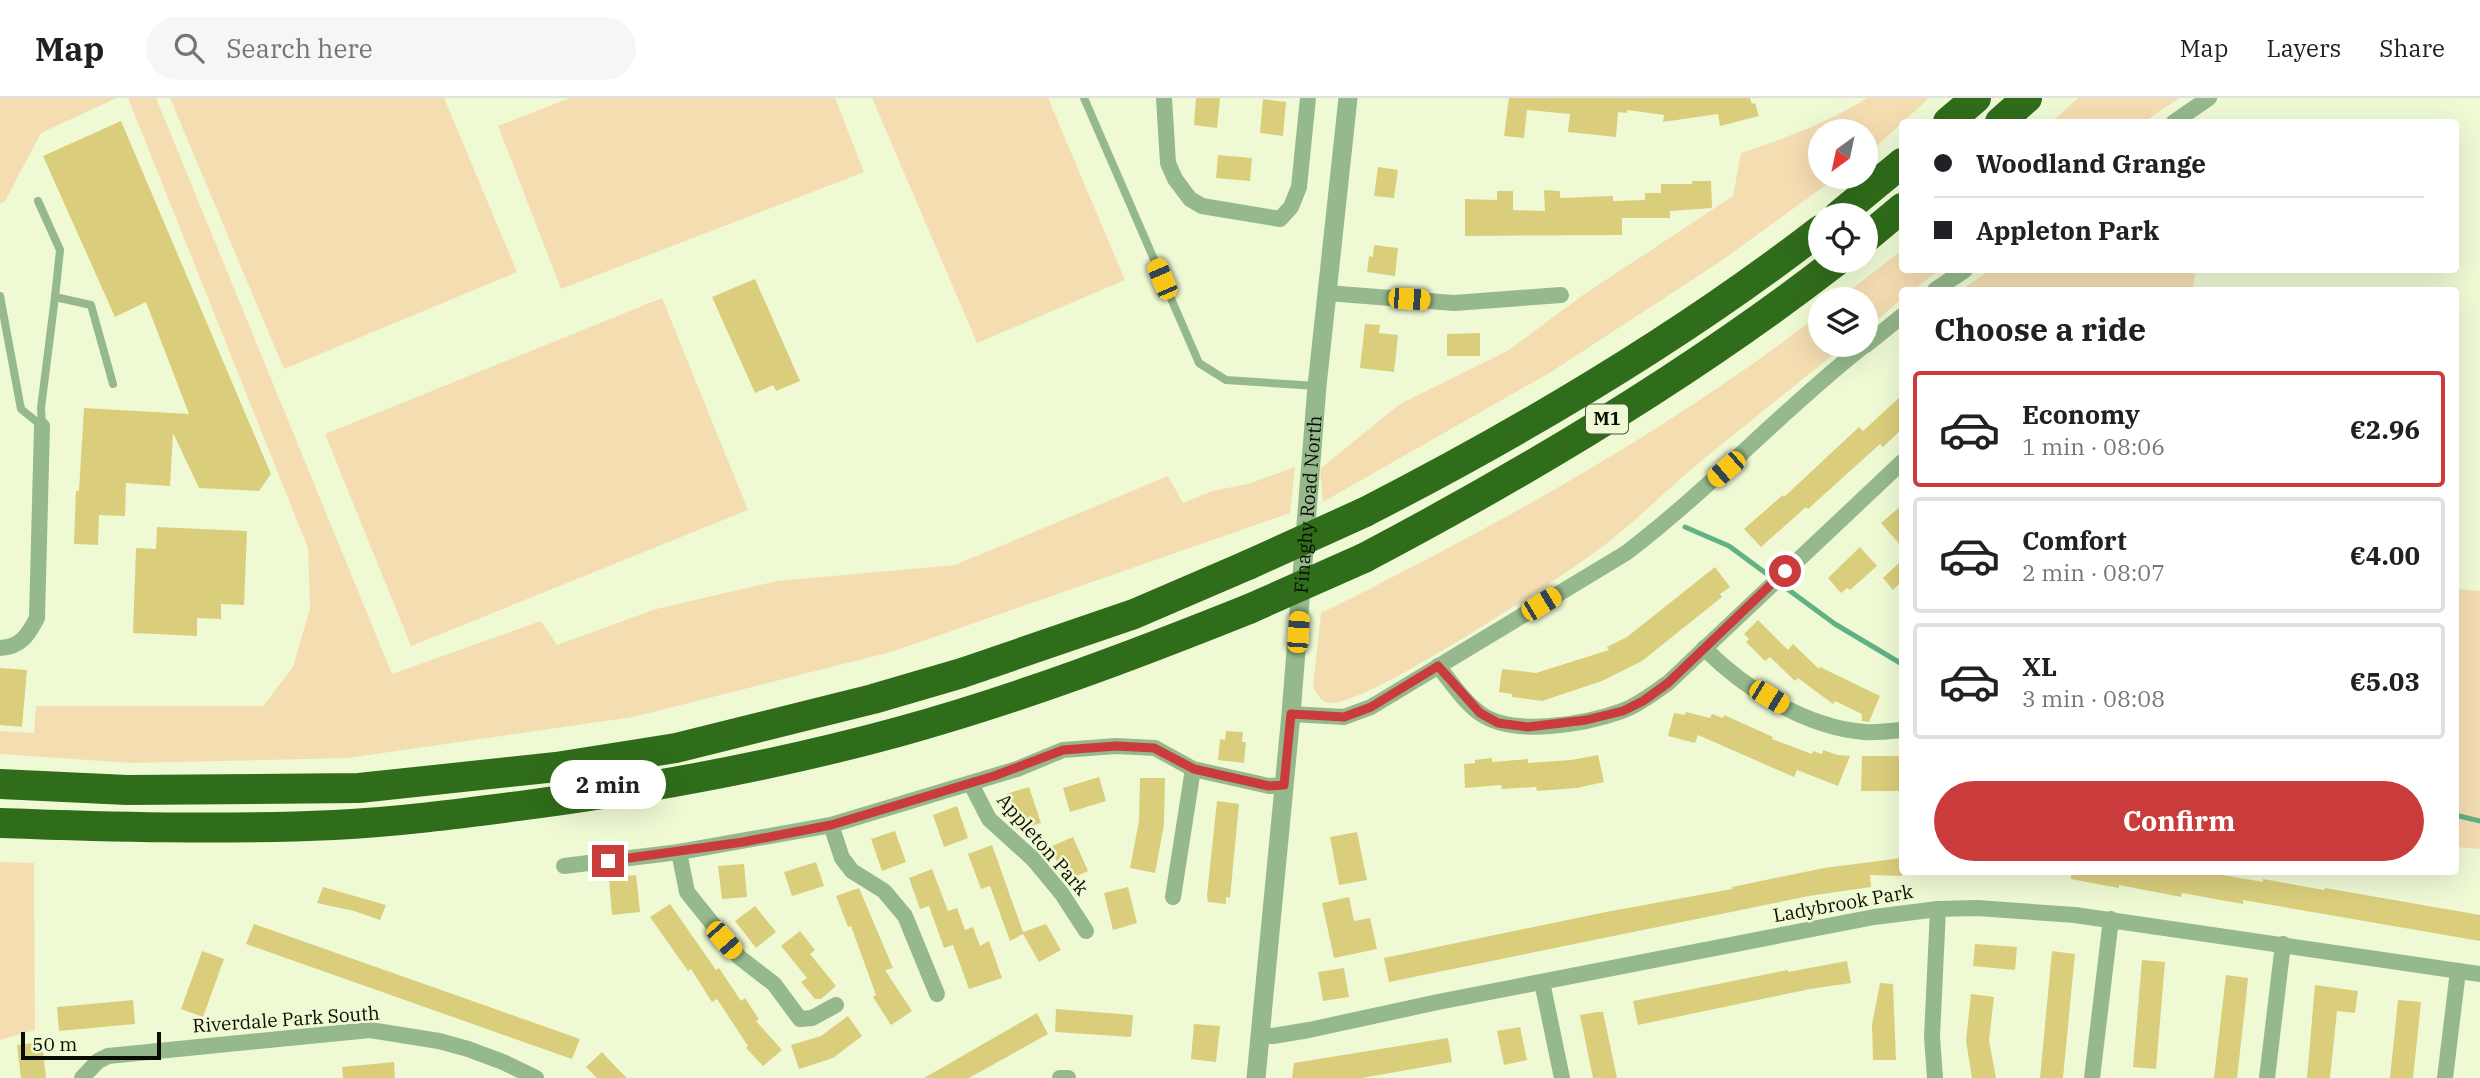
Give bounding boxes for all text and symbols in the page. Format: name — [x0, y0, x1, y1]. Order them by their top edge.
search box — [146, 17, 636, 80]
text: Map — [35, 27, 104, 70]
icon: search — [170, 29, 208, 67]
text: Search here — [226, 31, 373, 65]
text: Map — [2180, 32, 2228, 64]
text: Layers — [2266, 32, 2341, 64]
text: Share — [2379, 32, 2445, 64]
north arrow — [1808, 119, 1878, 189]
map controls — [1808, 119, 1878, 357]
text: Woodland Grange — [1976, 146, 2206, 180]
button: locate — [1808, 203, 1878, 273]
text: Appleton Park — [1976, 213, 2159, 247]
car — [1145, 256, 1180, 302]
car — [1388, 287, 1431, 311]
button: layers — [1808, 287, 1878, 357]
text: Choose a ride — [1934, 308, 2146, 350]
text: Economy — [2022, 397, 2140, 431]
icon: car — [1938, 398, 2001, 461]
road number: M1 — [1586, 404, 1628, 433]
text: €2.96 — [2350, 412, 2420, 446]
street label: Finaghy Road North — [1289, 414, 1327, 594]
text: 1 min · 08:06 — [2022, 431, 2165, 461]
car — [1704, 447, 1749, 491]
text: Comfort — [2022, 523, 2127, 557]
icon: car — [1938, 524, 2001, 587]
text: €4.00 — [2350, 538, 2420, 572]
route start — [1769, 555, 1801, 587]
text: 2 min · 08:07 — [2022, 557, 2165, 587]
car — [1518, 584, 1565, 624]
car — [1287, 610, 1310, 654]
text: XL — [2022, 649, 2057, 683]
icon: car — [1938, 650, 2001, 713]
text: €5.03 — [2350, 664, 2420, 698]
car — [1746, 677, 1793, 717]
text: 3 min · 08:08 — [2022, 683, 2165, 713]
callout: 2 min — [550, 760, 666, 808]
text: 2 min — [576, 769, 640, 799]
button: Confirm — [1934, 781, 2424, 861]
street label: Appleton Park — [992, 788, 1094, 900]
route end — [592, 845, 624, 877]
street label: Ladybrook Park — [1771, 879, 1915, 927]
car — [703, 917, 746, 963]
street label: Riverdale Park South — [192, 1000, 381, 1038]
scale bar — [21, 1029, 161, 1061]
text: 50 m — [32, 1032, 77, 1056]

